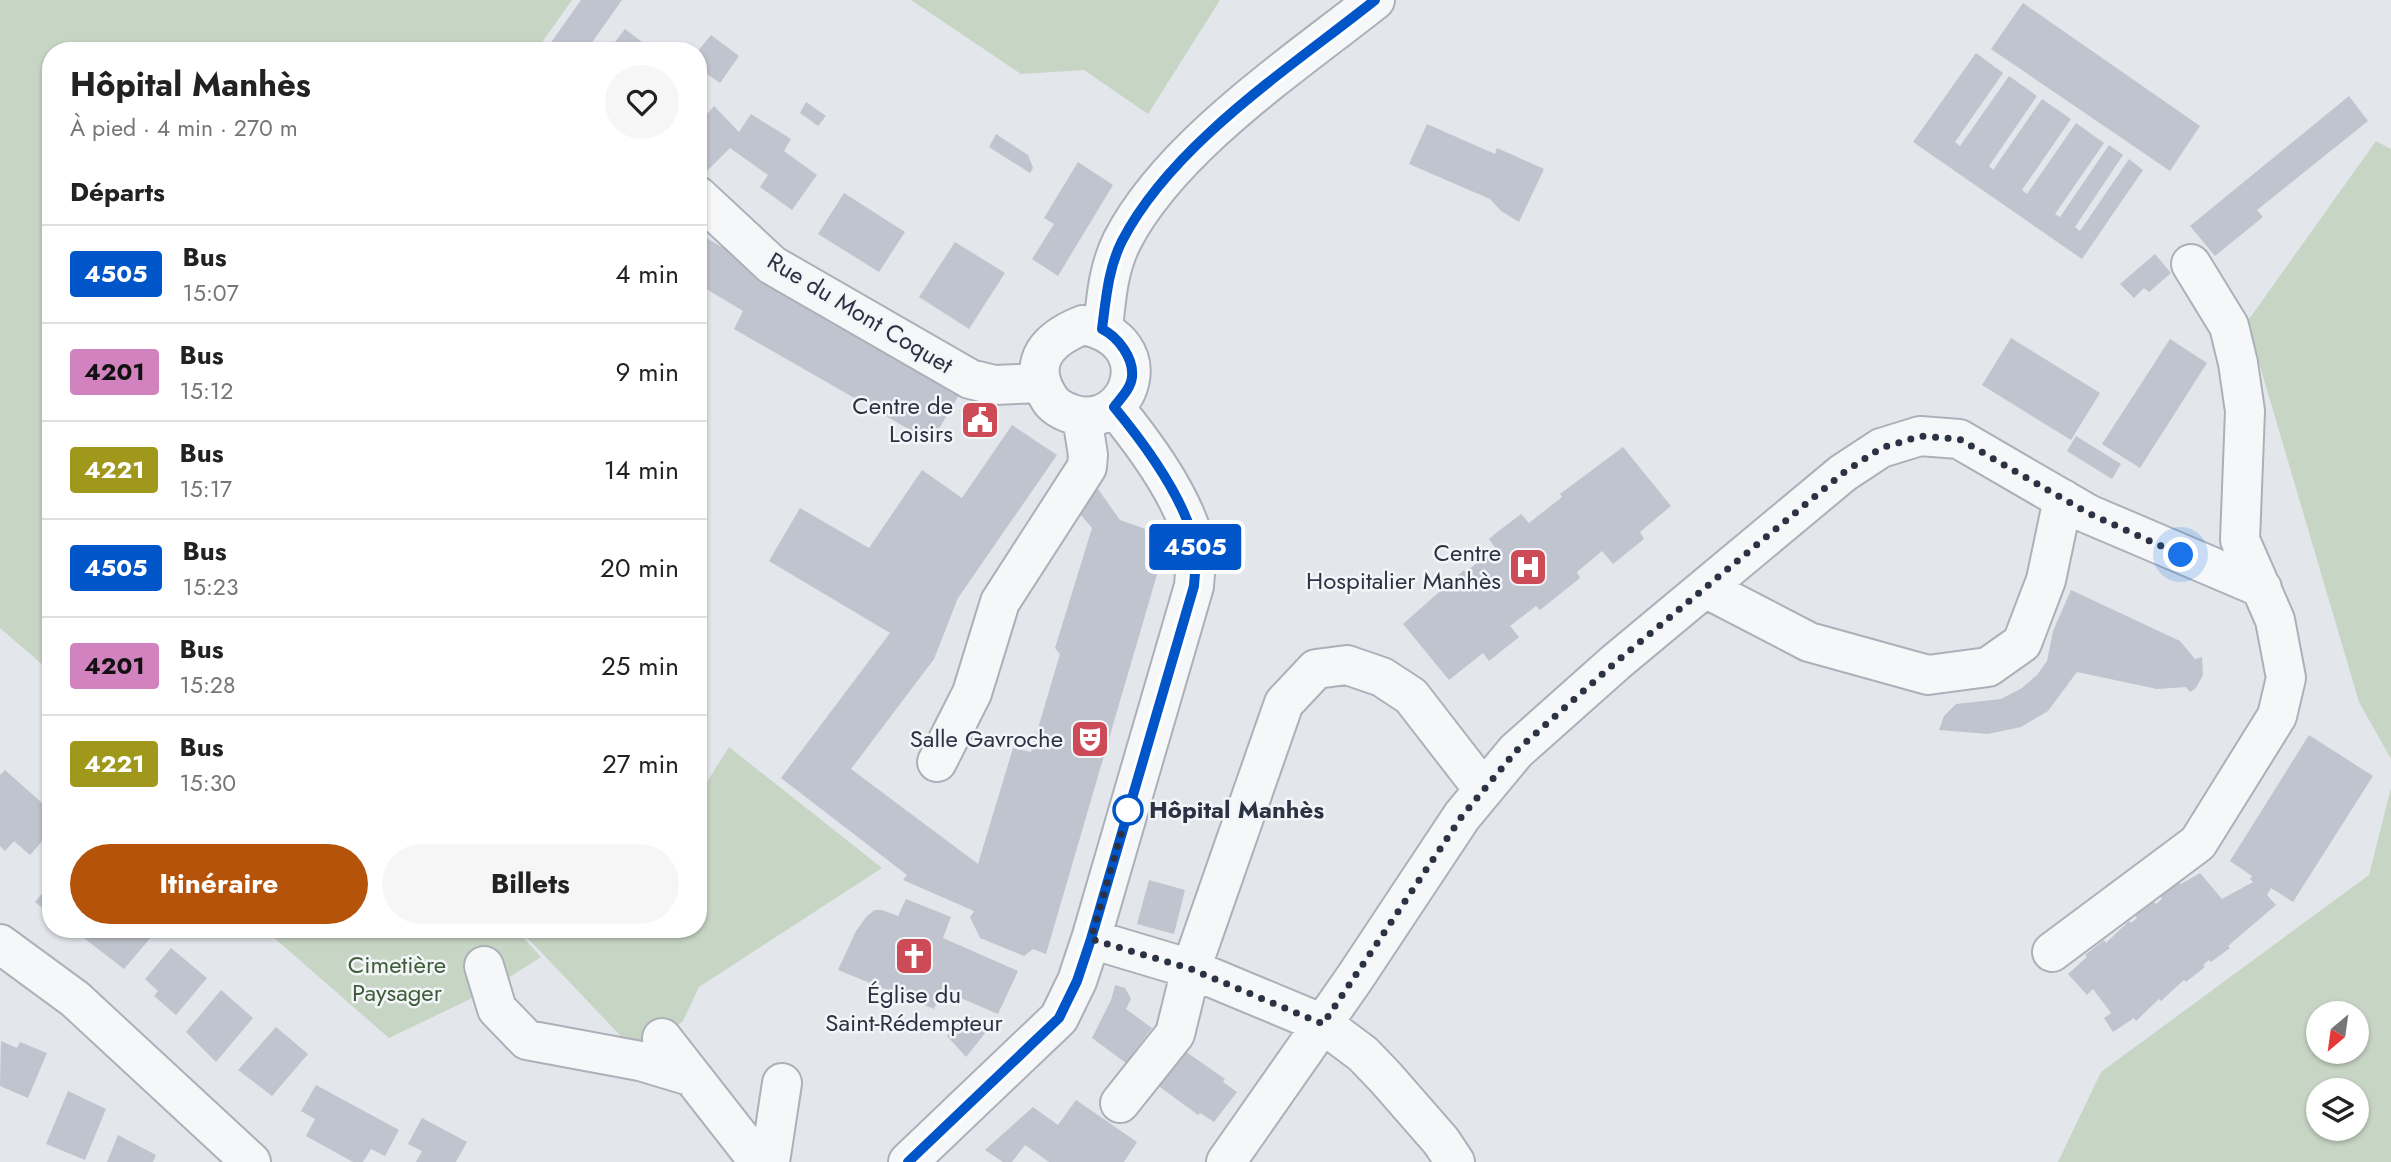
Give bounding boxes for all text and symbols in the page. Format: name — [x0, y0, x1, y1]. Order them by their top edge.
text: Hôpital Manhès — [70, 61, 311, 108]
button: heart — [605, 65, 679, 139]
text: À pied · 4 min · 270 m — [70, 111, 298, 145]
text: Départs — [70, 173, 165, 211]
text: Bus — [183, 238, 227, 276]
street label: Rue du Mont Coquet — [761, 243, 960, 382]
text: 4 min — [615, 255, 679, 293]
text: 4505 — [84, 256, 148, 291]
text: 15:07 — [183, 276, 239, 310]
text: Bus — [180, 336, 224, 374]
text: 9 min — [616, 353, 679, 391]
text: 4201 — [84, 354, 145, 389]
text: 15:12 — [180, 374, 233, 408]
place label: Centre de Loisirs — [852, 388, 953, 451]
public building icon: Centre de Loisirs — [959, 399, 1001, 441]
text: Bus — [179, 434, 224, 472]
text: 14 min — [604, 451, 679, 489]
text: 4221 — [84, 452, 144, 487]
text: 15:17 — [179, 472, 232, 506]
line badge: 4505 — [1146, 524, 1244, 570]
text: 4505 — [1163, 529, 1227, 564]
text: Bus — [183, 532, 227, 570]
place label: Centre Hospitalier Manhès — [1306, 535, 1501, 598]
your location — [2163, 537, 2198, 572]
hospital icon: Centre Hospitalier Manhès — [1507, 546, 1549, 588]
text: 20 min — [600, 549, 679, 587]
text: 4505 — [84, 550, 148, 585]
text: 15:23 — [183, 570, 238, 604]
text: Bus — [180, 630, 224, 668]
text: 25 min — [601, 647, 679, 685]
text: 4201 — [84, 648, 145, 683]
text: 15:28 — [180, 668, 235, 702]
theatre icon: Salle Gavroche — [1069, 718, 1111, 760]
place label: Salle Gavroche — [910, 721, 1063, 756]
text: Bus — [179, 728, 224, 766]
text: 27 min — [602, 745, 679, 783]
text: 4221 — [84, 746, 144, 781]
text: 15:30 — [179, 766, 236, 800]
place label: Hôpital Manhès — [1149, 792, 1324, 827]
marker: Hôpital Manhès — [1113, 795, 1143, 825]
button: Itinéraire — [70, 844, 368, 924]
button: Billets — [382, 844, 679, 924]
church icon: Église du Saint-Rédempteur — [893, 935, 935, 977]
park label: Cimetière Paysager — [348, 947, 446, 1010]
place label: Église du Saint-Rédempteur — [825, 977, 1004, 1040]
north arrow — [2306, 1001, 2370, 1064]
map controls — [2306, 1001, 2369, 1141]
button: layers — [2306, 1078, 2369, 1141]

